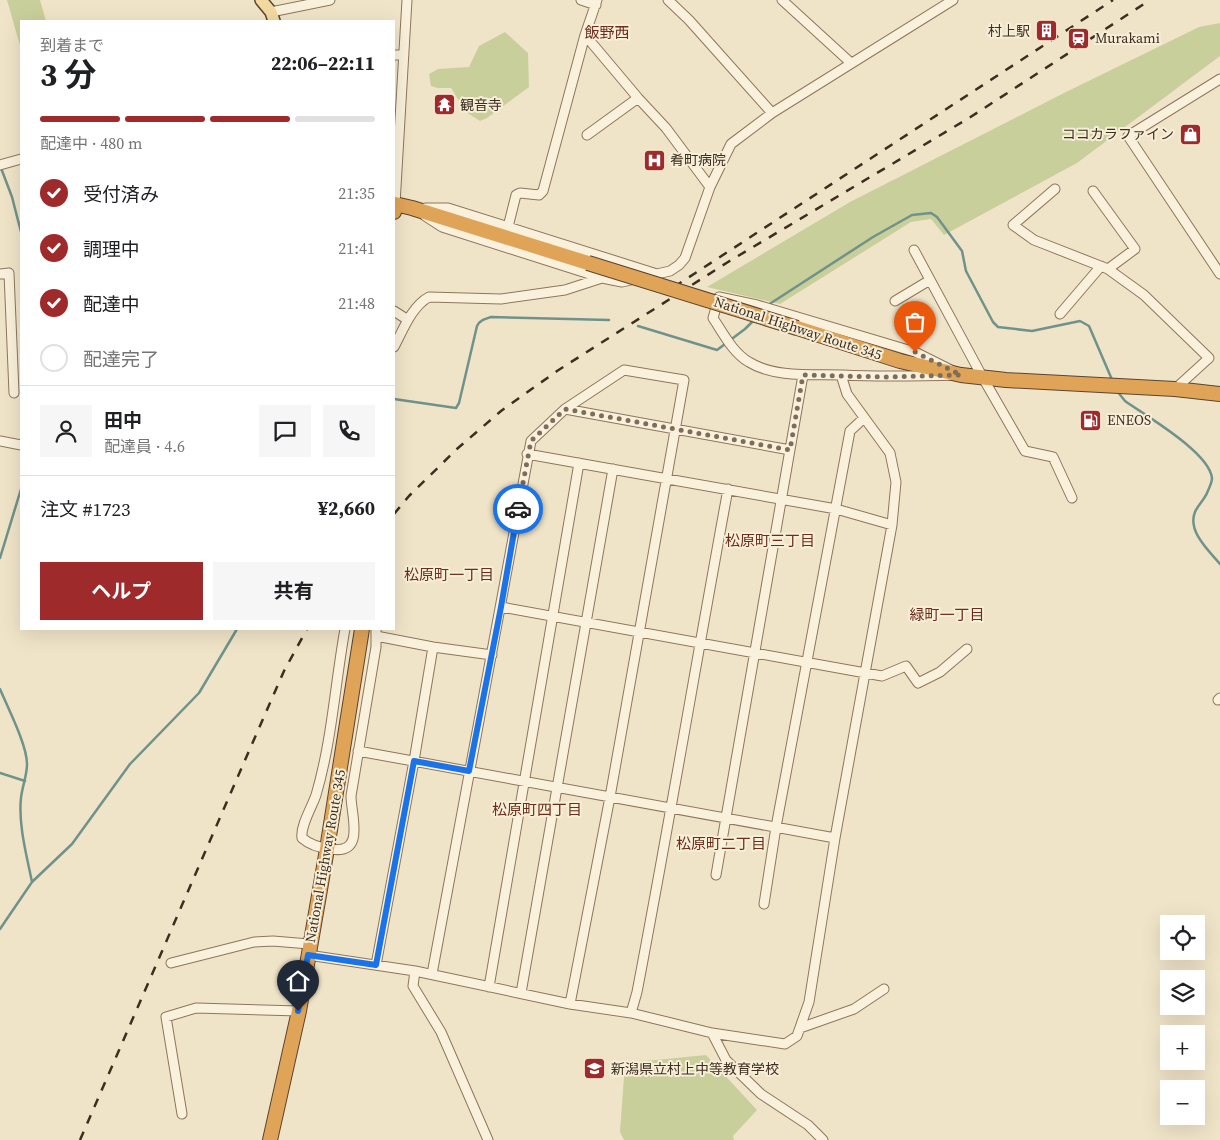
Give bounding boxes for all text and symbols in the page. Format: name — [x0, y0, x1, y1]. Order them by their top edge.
building icon: 村上駅 — [1034, 19, 1058, 43]
place label: 村上駅 — [988, 21, 1030, 41]
district label: 飯野西 — [584, 22, 630, 43]
station icon: Murakami — [1067, 26, 1091, 50]
place label: Murakami — [1095, 28, 1160, 48]
text: 到着まで — [40, 34, 104, 56]
text: 22:06–22:11 — [271, 50, 375, 76]
text: 3 分 — [40, 53, 96, 97]
temple icon: 観音寺 — [432, 93, 456, 117]
place label: 観音寺 — [460, 95, 502, 115]
shop icon: ココカラファイン — [1178, 122, 1202, 146]
place label: ココカラファイン — [1062, 124, 1174, 144]
text: 配達中 · 480 m — [40, 132, 142, 154]
hospital icon: 肴町病院 — [642, 148, 666, 172]
place label: 肴町病院 — [670, 150, 726, 170]
icon: check — [40, 179, 68, 207]
text: 受付済み — [83, 181, 159, 207]
text: 21:35 — [338, 182, 375, 204]
icon: check — [40, 234, 68, 262]
text: 調理中 — [83, 236, 140, 262]
text: 21:41 — [338, 237, 375, 259]
icon: check — [40, 289, 68, 317]
text: 配達中 — [83, 291, 140, 317]
street label: National Highway Route 345 — [711, 291, 885, 365]
text: 21:48 — [338, 292, 375, 314]
pin — [894, 301, 936, 352]
icon: bag — [901, 308, 929, 336]
text: 配達完了 — [83, 346, 159, 372]
button: person — [40, 405, 92, 457]
button: chat — [259, 405, 311, 457]
button: phone — [323, 405, 375, 457]
text: 田中 — [104, 407, 142, 433]
fuel station icon: ENEOS — [1079, 408, 1103, 432]
place label: ENEOS — [1107, 410, 1151, 430]
text: 配達員 · 4.6 — [104, 435, 185, 457]
courier — [493, 484, 543, 534]
text: ¥2,660 — [318, 495, 375, 521]
icon: car — [504, 495, 532, 523]
text: 注文 #1723 — [40, 496, 130, 522]
district label: 松原町三丁目 — [725, 530, 815, 551]
button: ヘルプ — [40, 562, 203, 620]
button: 共有 — [213, 562, 375, 620]
district label: 松原町一丁目 — [404, 564, 494, 585]
district label: 緑町一丁目 — [909, 604, 985, 625]
street label: National Highway Route 345 — [300, 768, 350, 944]
district label: 松原町四丁目 — [492, 799, 582, 820]
district label: 松原町二丁目 — [676, 833, 766, 854]
map controls — [1160, 915, 1205, 1125]
button: locate — [1160, 915, 1205, 960]
pin — [277, 960, 319, 1011]
icon: home — [284, 967, 312, 995]
button: layers — [1160, 970, 1205, 1015]
button: + — [1160, 1025, 1205, 1070]
school or university icon: 新潟県立村上中等教育学校 — [583, 1057, 607, 1081]
place label: 新潟県立村上中等教育学校 — [611, 1059, 779, 1079]
button: − — [1160, 1080, 1205, 1125]

